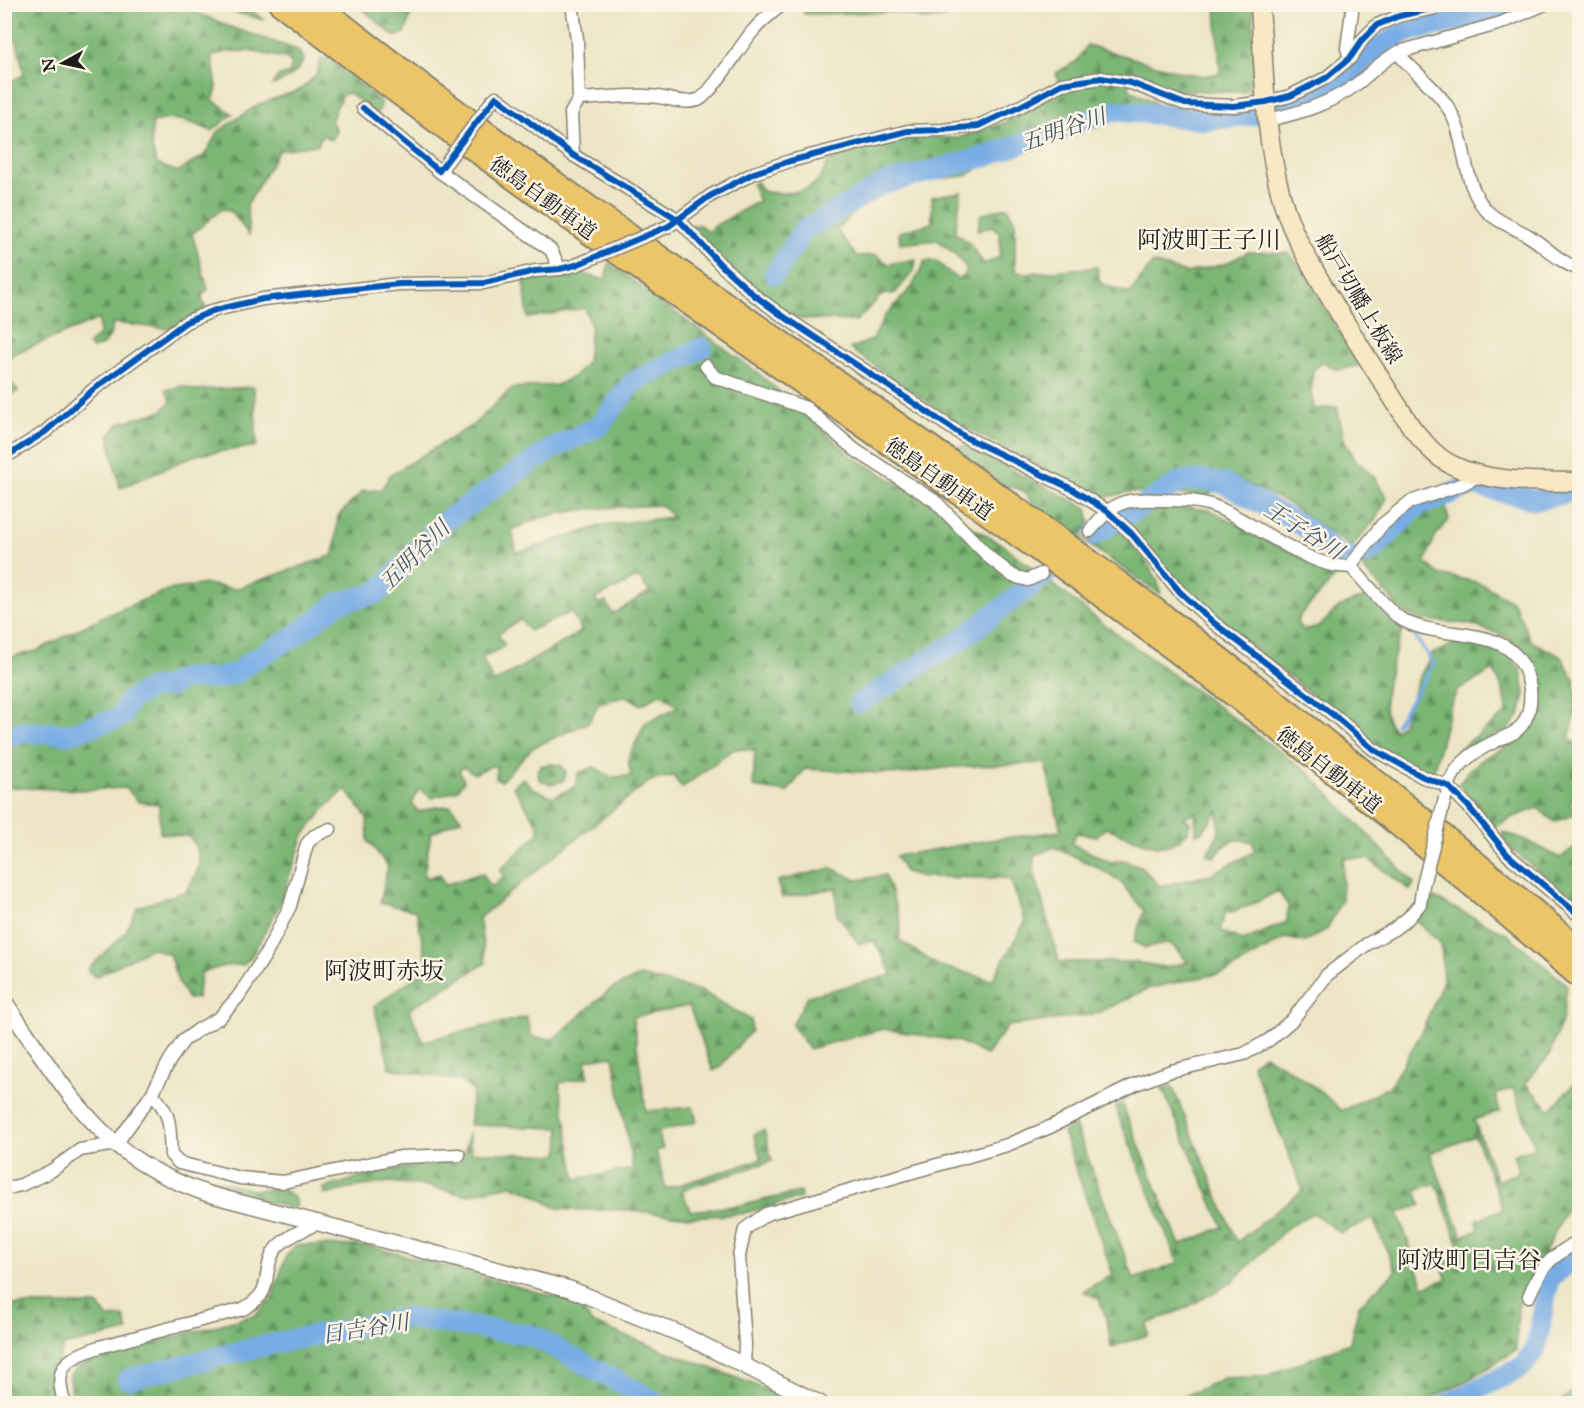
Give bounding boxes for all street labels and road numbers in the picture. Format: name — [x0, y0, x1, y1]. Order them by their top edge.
street label: 徳島自動車道 — [484, 150, 602, 246]
street label: 船戸切幡上板線 — [1310, 229, 1408, 369]
street label: 徳島自動車道 — [880, 432, 998, 526]
street label: 徳島自動車道 — [1271, 721, 1387, 819]

